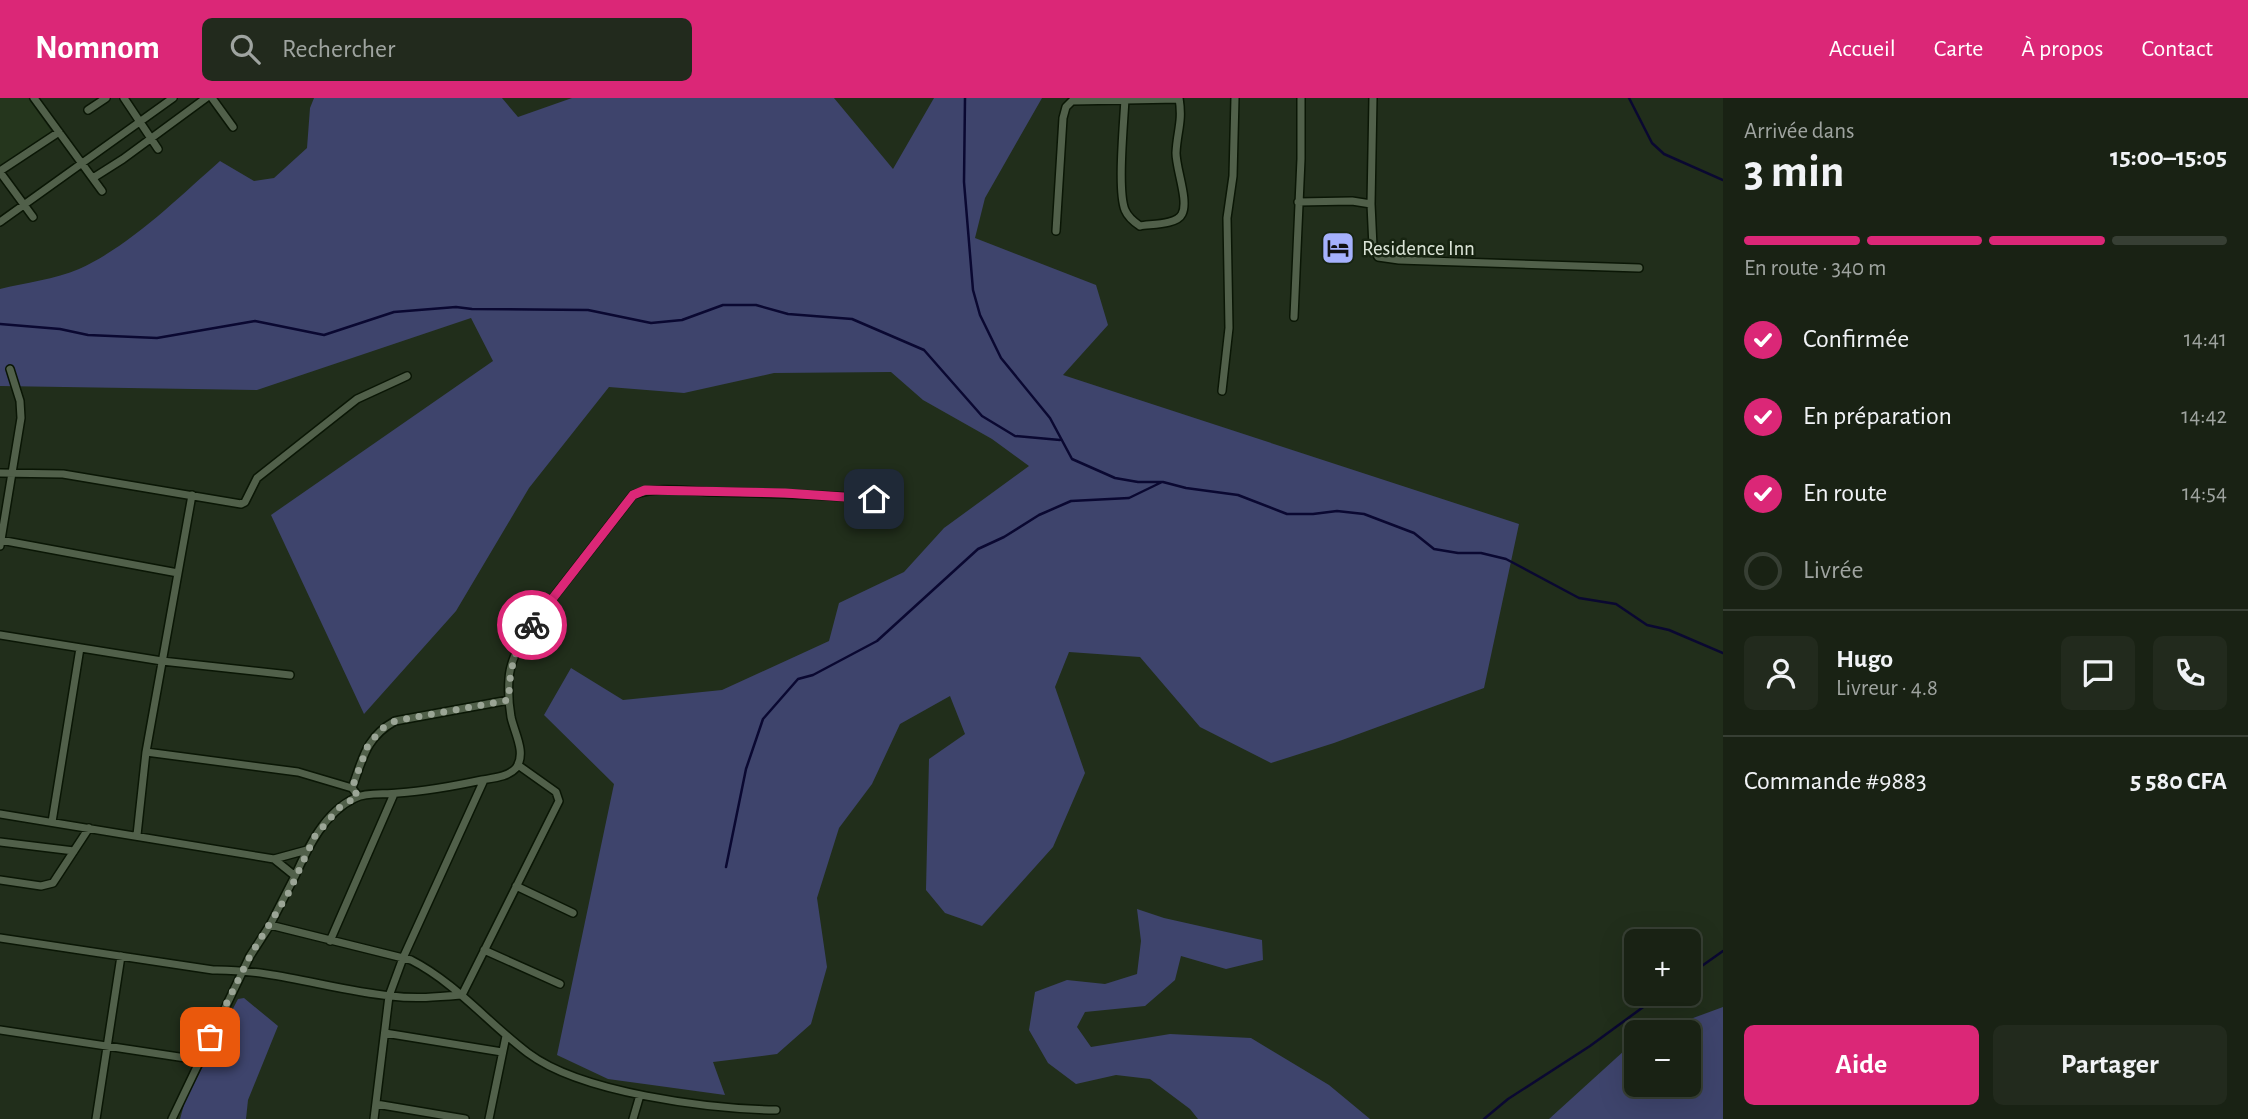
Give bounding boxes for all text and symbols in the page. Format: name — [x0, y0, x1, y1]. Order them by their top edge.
search box — [202, 18, 692, 81]
icon: search — [226, 30, 264, 68]
text: Nomnom — [35, 32, 160, 65]
text: Rechercher — [282, 36, 395, 62]
text: Accueil — [1829, 37, 1896, 61]
text: Carte — [1934, 37, 1983, 61]
text: À propos — [2021, 37, 2103, 61]
text: Contact — [2141, 37, 2213, 61]
text: Arrivée dans — [1744, 120, 1855, 143]
text: 15:00–15:05 — [2110, 144, 2227, 170]
text: 3 min — [1744, 149, 1844, 195]
hotel icon: Residence Inn — [1319, 229, 1357, 267]
place label: Residence Inn — [1362, 238, 1475, 259]
text: En route · 340 m — [1744, 257, 1886, 280]
icon: check — [1744, 321, 1782, 359]
text: Confirmée — [1803, 326, 1909, 352]
text: 14:41 — [2184, 328, 2227, 351]
icon: check — [1744, 398, 1782, 436]
text: En préparation — [1803, 403, 1952, 429]
text: 14:42 — [2181, 405, 2227, 428]
pin — [844, 469, 904, 529]
icon: check — [1744, 475, 1782, 513]
icon: home — [855, 480, 893, 518]
text: En route — [1803, 480, 1887, 506]
text: 14:54 — [2182, 482, 2227, 505]
text: Livrée — [1803, 557, 1863, 583]
courier — [497, 590, 567, 660]
icon: bike — [513, 606, 551, 644]
button: person — [1744, 636, 1818, 710]
button: chat — [2061, 636, 2135, 710]
button: phone — [2153, 636, 2227, 710]
text: Hugo — [1836, 646, 1893, 672]
text: Livreur · 4.8 — [1836, 677, 1938, 700]
text: Commande #9883 — [1744, 768, 1927, 794]
text: 5 580 CFA — [2130, 768, 2227, 794]
map controls — [1624, 929, 1701, 1097]
button: + — [1624, 929, 1701, 1006]
pin — [180, 1007, 240, 1067]
icon: bag — [191, 1018, 229, 1056]
button: − — [1624, 1020, 1701, 1097]
button: Aide — [1744, 1025, 1979, 1105]
button: Partager — [1993, 1025, 2227, 1105]

